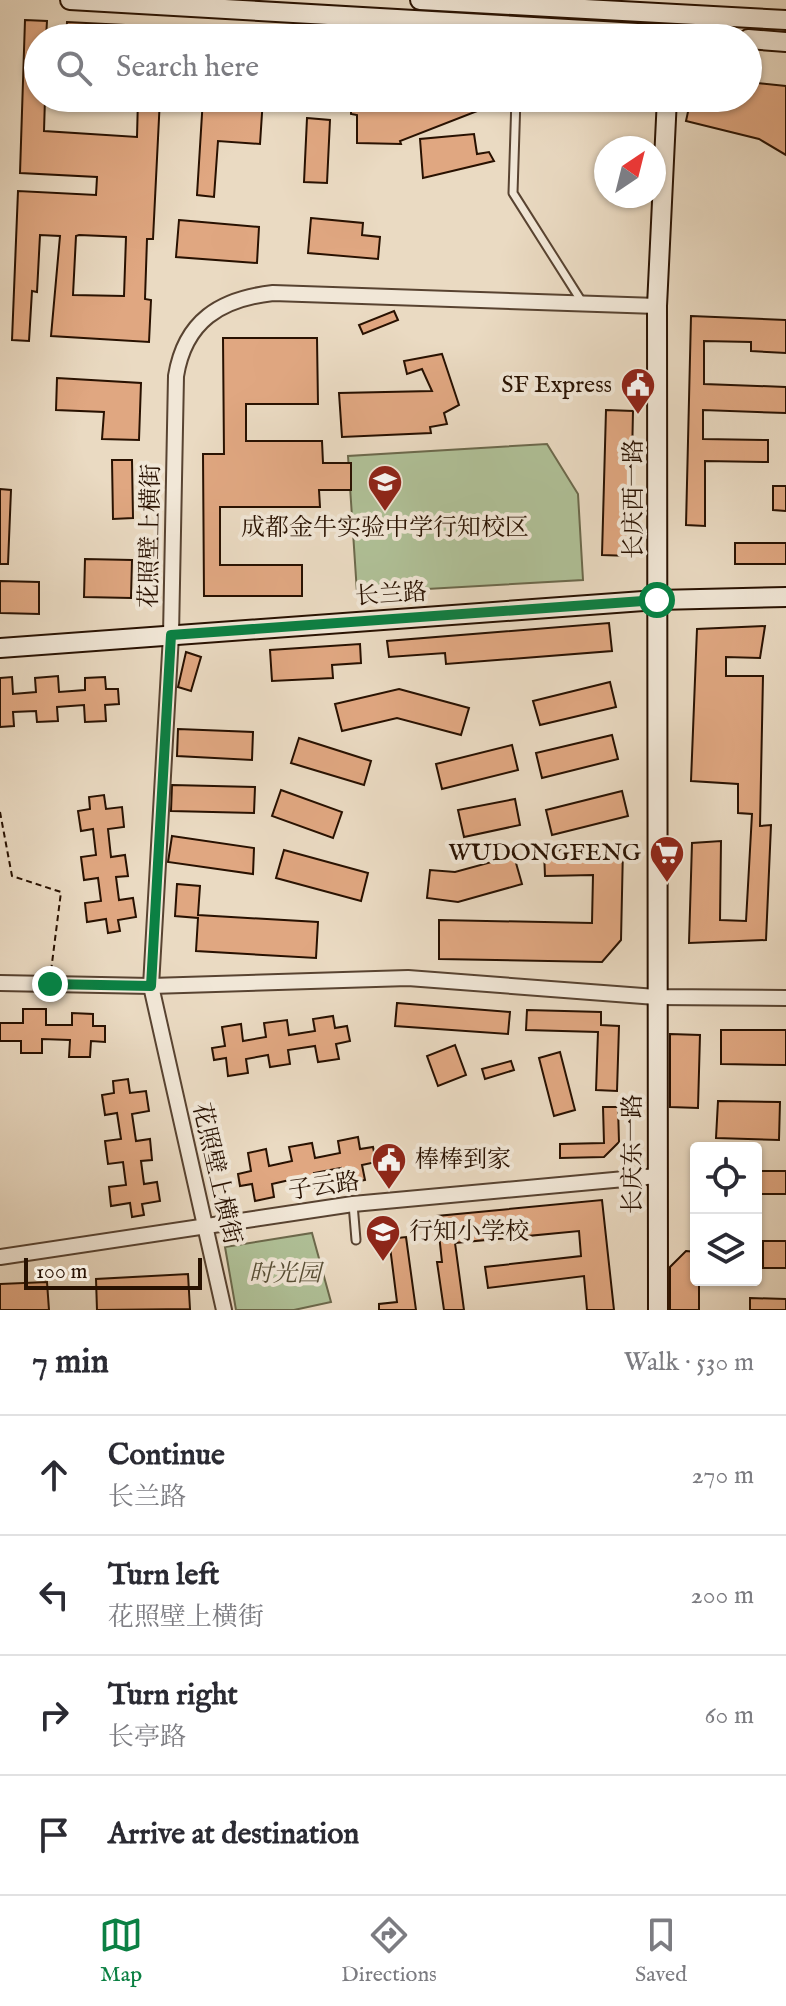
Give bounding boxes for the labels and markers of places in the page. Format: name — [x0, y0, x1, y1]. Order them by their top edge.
public building icon: SF Express — [619, 366, 657, 416]
place label: SF Express — [501, 370, 612, 401]
school or university icon: 成都金牛实验中学行知校区 — [366, 463, 404, 513]
place label: 成都金牛实验中学行知校区 — [241, 513, 529, 544]
supermarket icon: WUDONGFENG — [648, 834, 686, 884]
place label: WUDONGFENG — [448, 838, 641, 869]
public building icon: 棒棒到家 — [370, 1141, 408, 1191]
place label: 棒棒到家 — [415, 1145, 511, 1176]
school or university icon: 行知小学校 — [364, 1213, 402, 1263]
place label: 行知小学校 — [409, 1217, 529, 1248]

